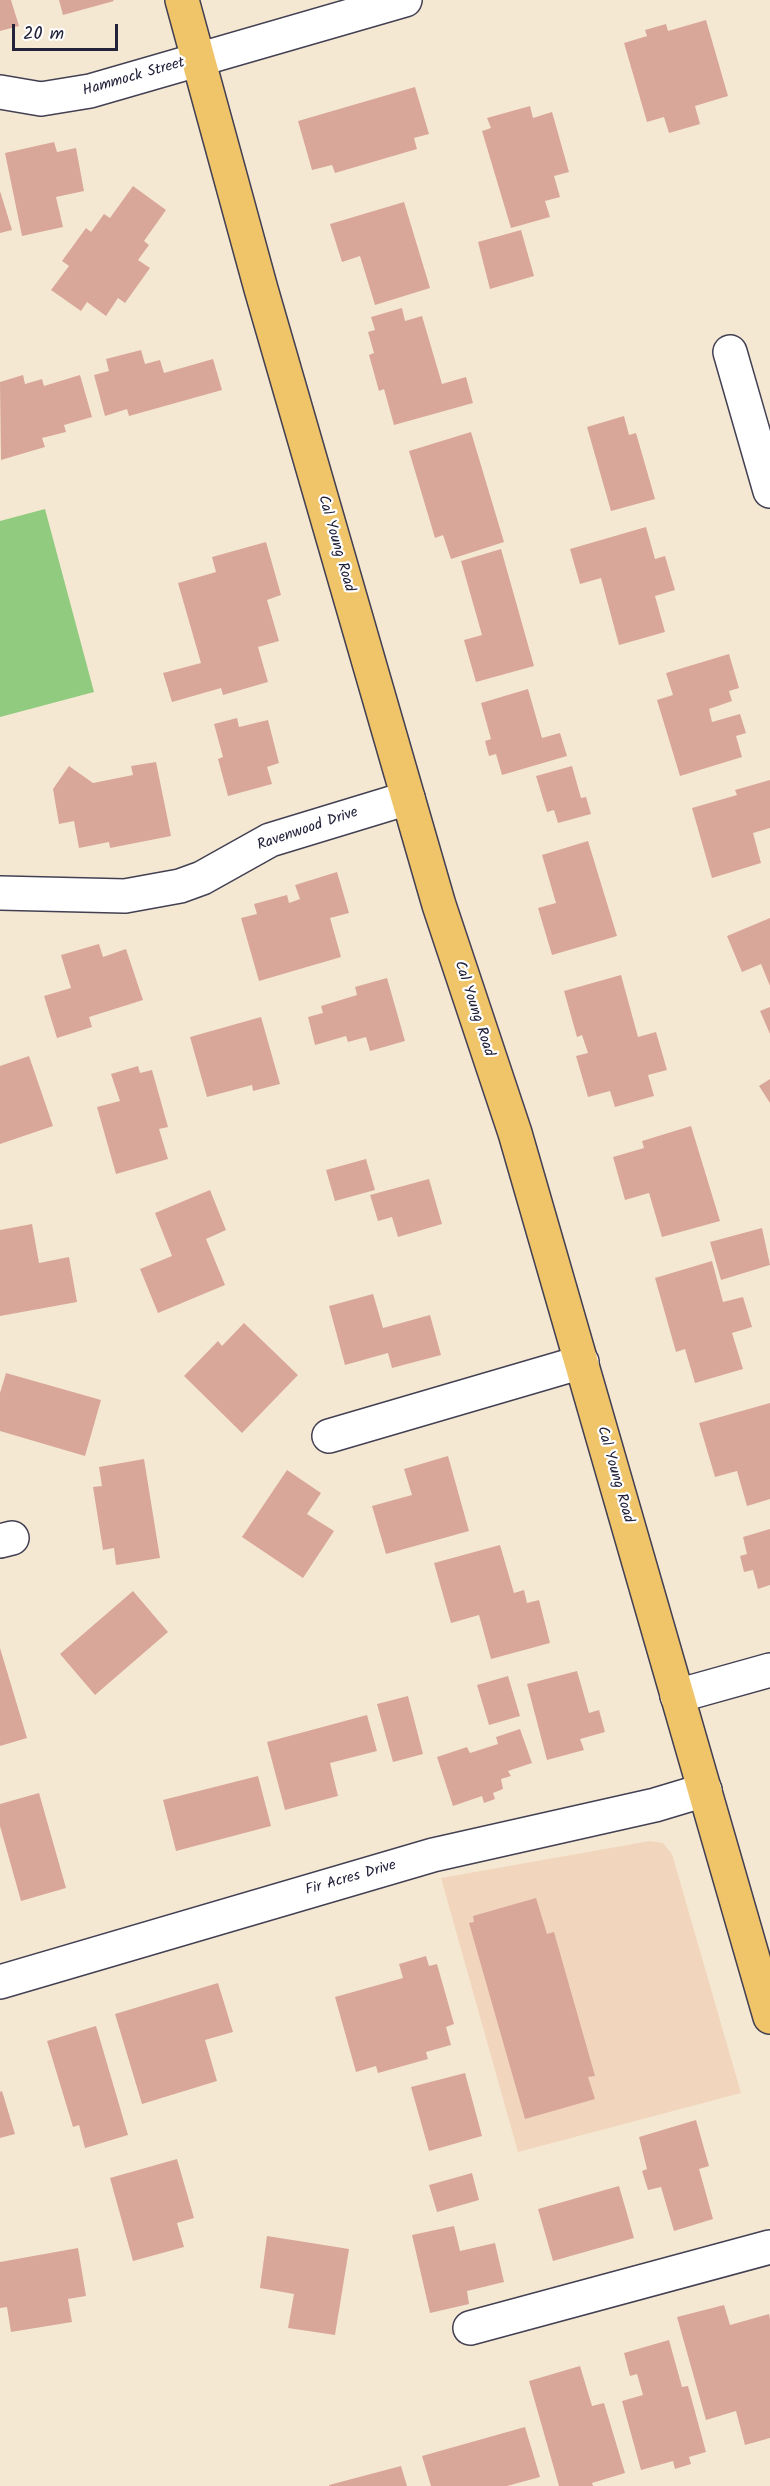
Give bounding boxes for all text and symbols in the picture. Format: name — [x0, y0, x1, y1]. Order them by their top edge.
scale bar — [15, 12, 122, 50]
text: 20 m — [23, 20, 64, 49]
street label: Hammock Street — [81, 55, 187, 101]
street label: Cal Young Road — [313, 494, 357, 594]
street label: Ravenwood Drive — [255, 804, 361, 856]
street label: Cal Young Road — [449, 959, 497, 1059]
street label: Cal Young Road — [592, 1425, 636, 1525]
street label: Fir Acres Drive — [304, 1857, 398, 1901]

